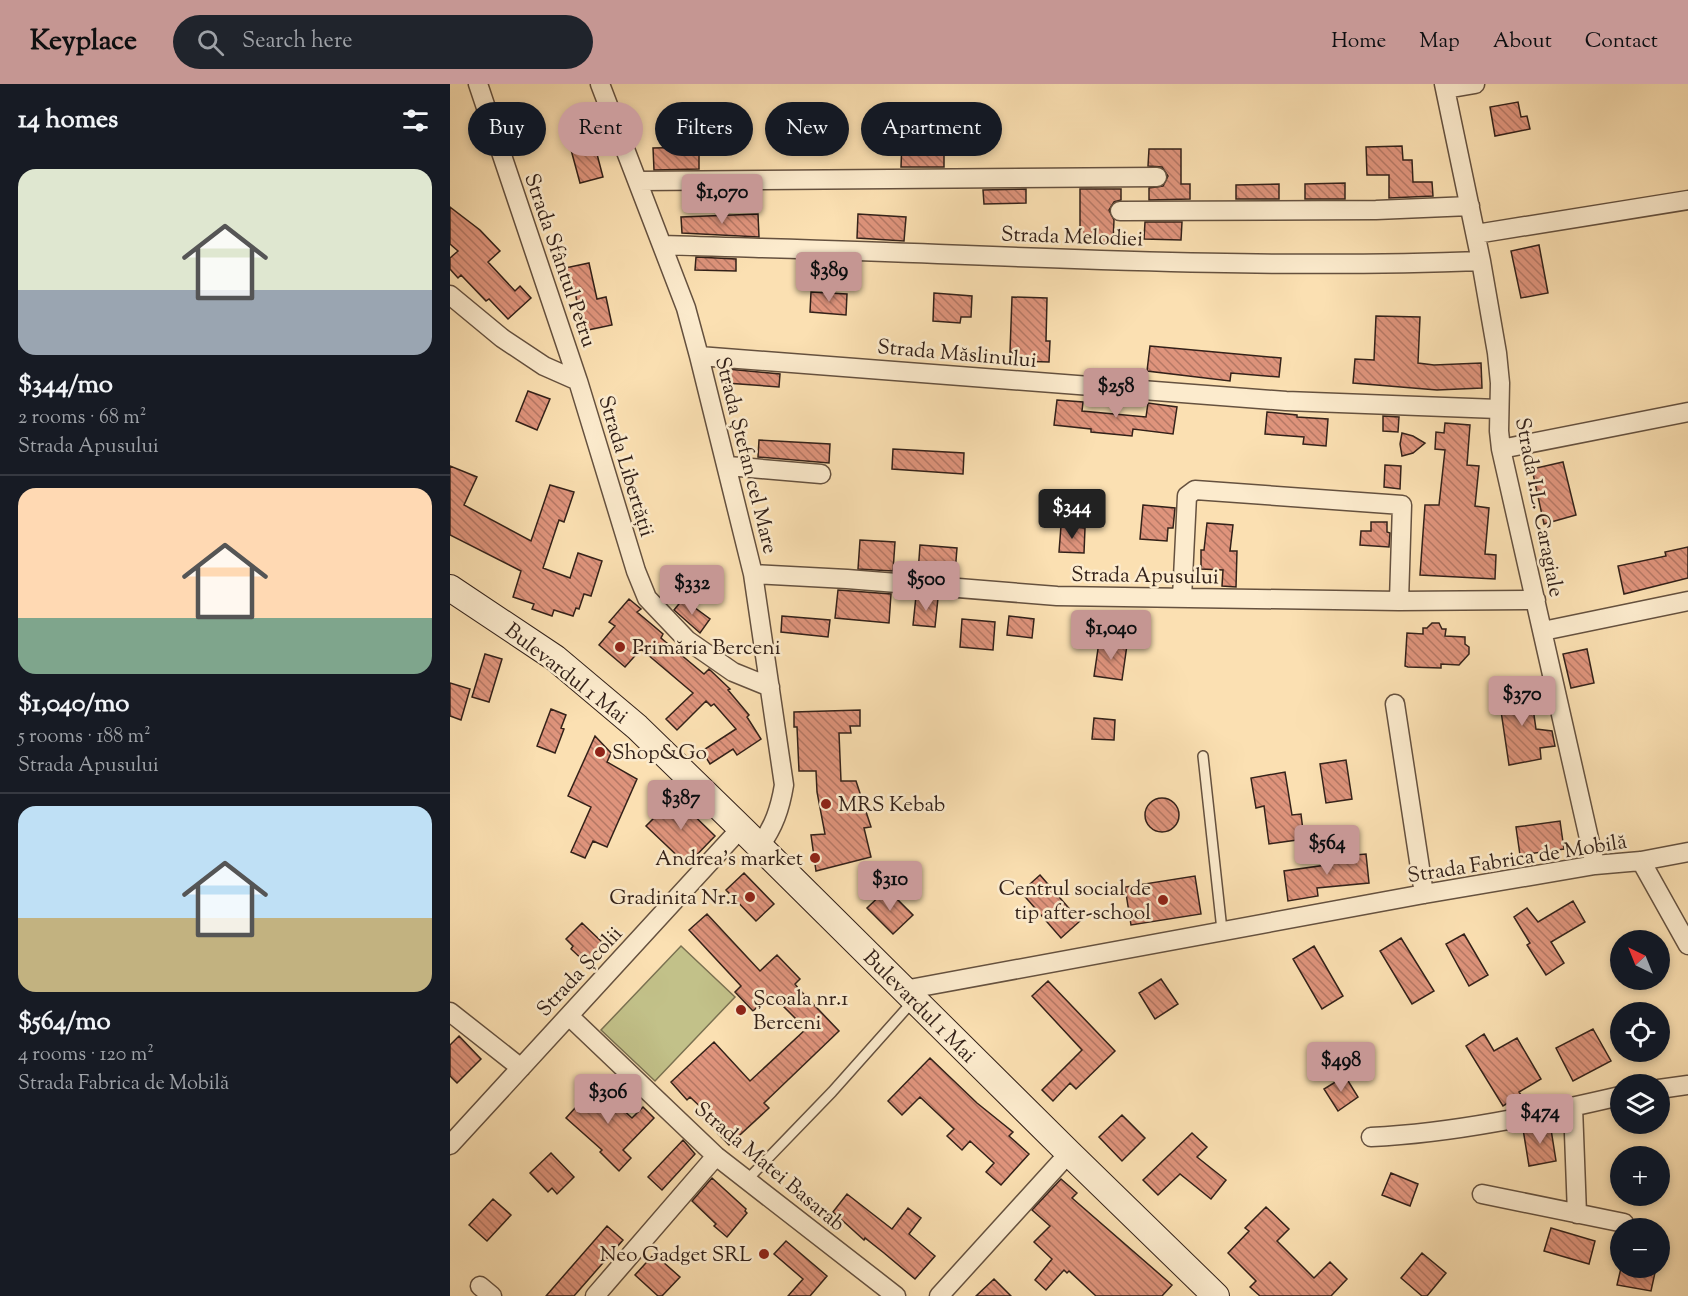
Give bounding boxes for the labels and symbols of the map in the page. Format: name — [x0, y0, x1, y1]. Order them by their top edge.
street label: Strada Sfântul Petru — [515, 170, 603, 352]
pin: $1,070 — [673, 174, 771, 225]
street label: Strada Melodiei — [1000, 221, 1144, 255]
pin: $389 — [793, 252, 865, 303]
street label: Strada Măslinului — [876, 333, 1038, 377]
street label: Strada Ștefan cel Mare — [706, 354, 784, 557]
pin: $258 — [1080, 368, 1152, 419]
street label: Strada Libertății — [589, 392, 661, 541]
street label: Strada I.L. Caragiale — [1506, 415, 1570, 600]
pin: $344 — [1036, 489, 1108, 540]
pin: $500 — [890, 561, 962, 612]
street label: Strada Apusului — [1071, 561, 1219, 593]
pin: $332 — [656, 565, 728, 616]
pin: $1,040 — [1062, 610, 1160, 661]
street label: Bulevardul 1 Mai — [498, 617, 634, 732]
place label: Primăria Berceni — [632, 634, 781, 664]
marker: Primăria Berceni — [613, 640, 627, 654]
pin: $370 — [1486, 676, 1558, 727]
place label: Shop&Go — [612, 739, 707, 769]
marker: Shop&Go — [593, 745, 607, 759]
pin: $387 — [645, 780, 717, 831]
place label: MRS Kebab — [838, 791, 945, 821]
marker: MRS Kebab — [819, 797, 833, 811]
pin: $564 — [1291, 825, 1363, 876]
street label: Strada Fabrica de Mobilă — [1405, 828, 1630, 892]
place label: Andrea's market — [655, 845, 803, 875]
marker: Andrea's market — [808, 851, 822, 865]
pin: $310 — [854, 861, 926, 912]
place label: Centrul social de tip after-school — [999, 875, 1151, 929]
place label: Gradinita Nr.1 — [609, 884, 738, 914]
marker: Gradinita Nr.1 — [743, 890, 757, 904]
marker: Centrul social de tip after-school — [1156, 893, 1170, 907]
street label: Strada Școlii — [531, 920, 630, 1024]
north arrow — [1610, 930, 1670, 990]
street label: Bulevardul 1 Mai — [855, 944, 982, 1071]
place label: Școala nr.1 Berceni — [753, 985, 849, 1039]
marker: Școala nr.1 Berceni — [734, 1003, 748, 1017]
pin: $498 — [1305, 1042, 1377, 1093]
pin: $306 — [572, 1074, 644, 1125]
pin: $474 — [1504, 1094, 1576, 1145]
street label: Strada Matei Basarab — [687, 1095, 851, 1240]
place label: Neo Gadget SRL — [600, 1241, 752, 1271]
marker: Neo Gadget SRL — [757, 1247, 771, 1261]

